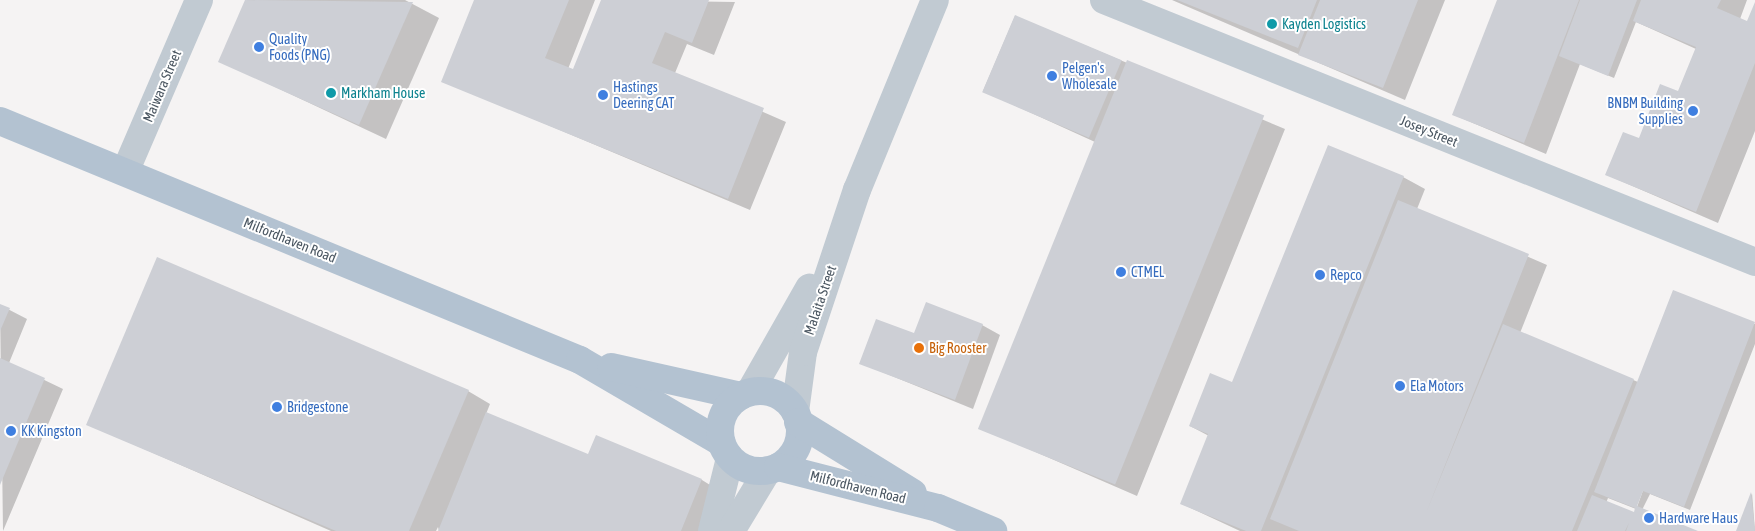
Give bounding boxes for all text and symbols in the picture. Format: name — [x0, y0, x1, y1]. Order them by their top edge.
place label: Kayden Logistics — [1282, 16, 1366, 32]
marker: Kayden Logistics — [1266, 18, 1278, 30]
place label: Quality Foods (PNG) — [269, 31, 330, 64]
marker: Quality Foods (PNG) — [253, 41, 265, 53]
street label: Maiwara Street — [139, 47, 185, 125]
place label: Pelgen's Wholesale — [1062, 60, 1117, 92]
marker: Pelgen's Wholesale — [1046, 70, 1058, 82]
place label: Hastings Deering CAT — [613, 79, 674, 111]
place label: Markham House — [341, 85, 425, 101]
marker: Markham House — [325, 87, 337, 99]
marker: Hastings Deering CAT — [597, 89, 609, 101]
place label: BNBM Building Supplies — [1607, 95, 1683, 128]
marker: BNBM Building Supplies — [1687, 105, 1699, 117]
street label: Josey Street — [1398, 112, 1460, 150]
street label: Milfordhaven Road — [241, 214, 339, 266]
street label: Malaita Street — [800, 263, 840, 337]
place label: CTMEL — [1131, 264, 1164, 280]
marker: CTMEL — [1115, 266, 1127, 278]
place label: Repco — [1330, 267, 1362, 283]
marker: Repco — [1314, 269, 1326, 281]
place label: Big Rooster — [929, 340, 986, 356]
marker: Big Rooster — [913, 342, 925, 354]
place label: Ela Motors — [1410, 378, 1464, 394]
marker: Ela Motors — [1394, 380, 1406, 392]
place label: Bridgestone — [287, 399, 348, 415]
marker: Bridgestone — [271, 401, 283, 413]
place label: KK Kingston — [21, 423, 82, 439]
marker: KK Kingston — [5, 425, 17, 437]
street label: Milfordhaven Road — [808, 467, 908, 507]
place label: Hardware Haus — [1659, 510, 1738, 526]
marker: Hardware Haus — [1643, 512, 1655, 524]

